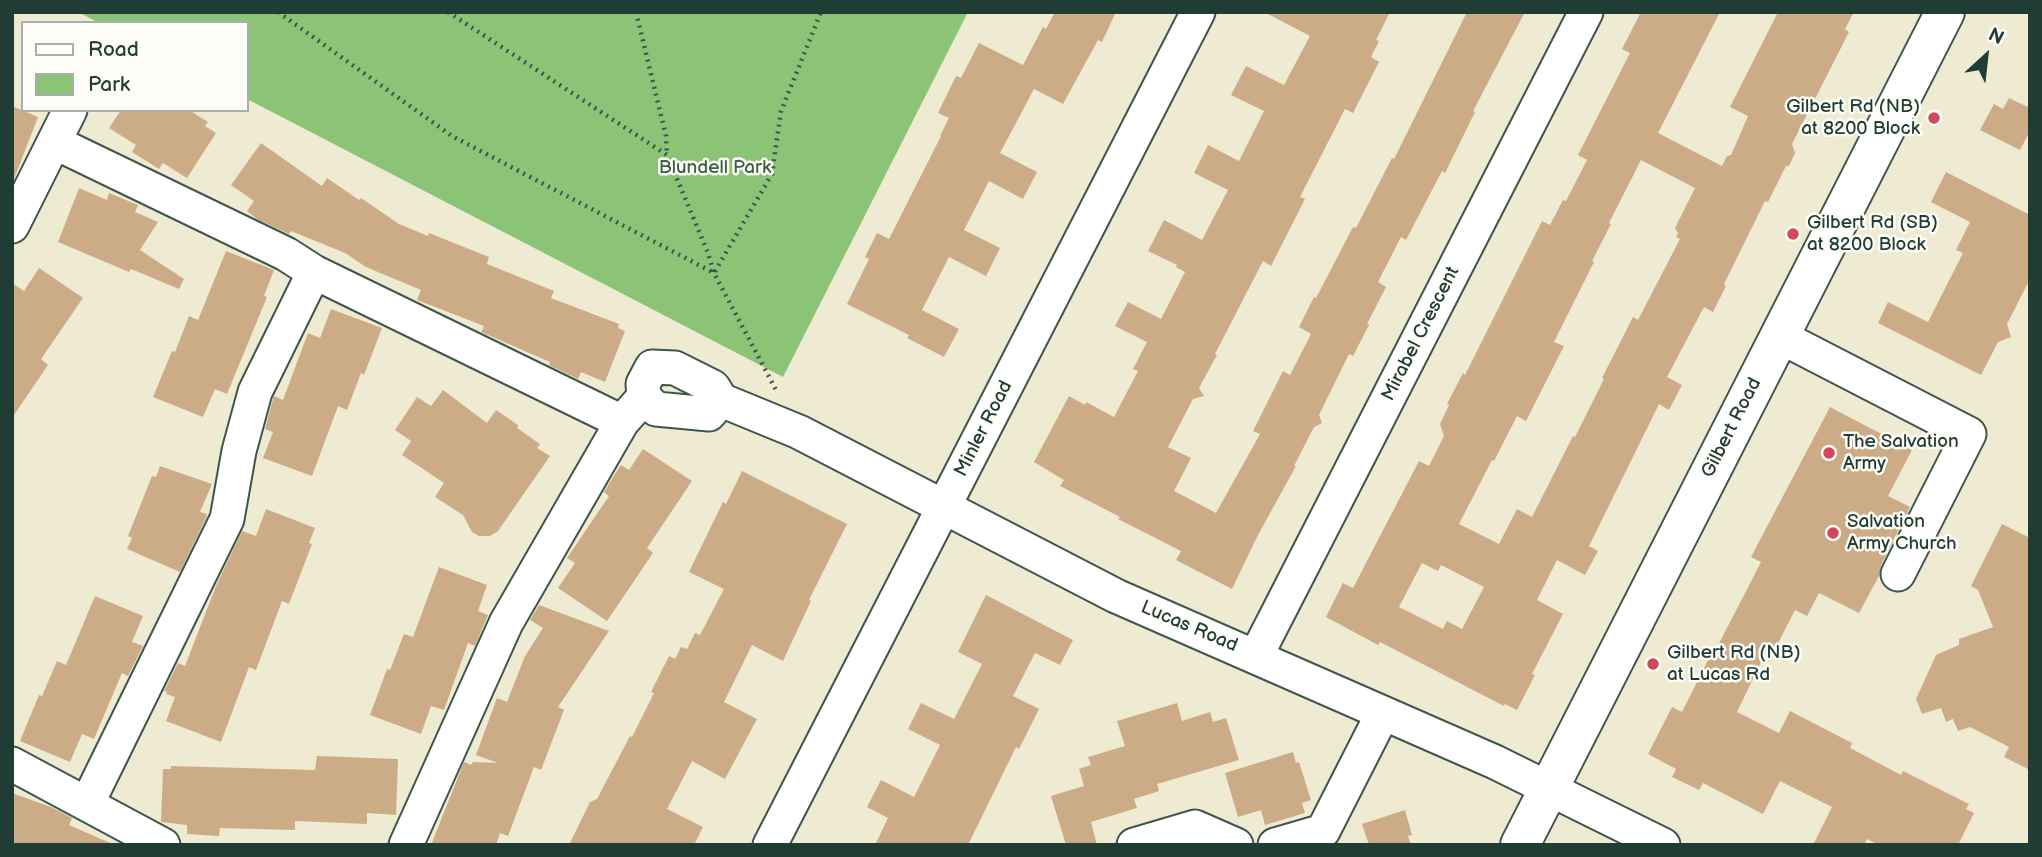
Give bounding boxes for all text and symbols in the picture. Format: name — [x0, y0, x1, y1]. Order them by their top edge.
legend — [21, 21, 248, 112]
north arrow — [1951, 21, 2021, 91]
text: N — [1984, 23, 2007, 50]
text: Road — [88, 37, 139, 62]
text: Park — [88, 72, 130, 97]
place label: Gilbert Rd (NB) at 8200 Block — [1786, 96, 1920, 140]
marker: Gilbert Rd (NB) at 8200 Block — [1926, 110, 1942, 126]
park label: Blundell Park — [659, 157, 771, 179]
place label: Gilbert Rd (SB) at 8200 Block — [1807, 212, 1938, 256]
marker: Gilbert Rd (SB) at 8200 Block — [1785, 226, 1801, 242]
street label: Mirabel Crescent — [1377, 263, 1465, 405]
street label: Gilbert Road — [1697, 374, 1767, 482]
street label: Minler Road — [950, 377, 1018, 481]
place label: The Salvation Army — [1843, 431, 1959, 475]
marker: The Salvation Army — [1821, 445, 1837, 461]
place label: Salvation Army Church — [1847, 511, 1956, 555]
marker: Salvation Army Church — [1825, 525, 1841, 541]
street label: Lucas Road — [1137, 596, 1241, 658]
place label: Gilbert Rd (NB) at Lucas Rd — [1667, 642, 1801, 686]
marker: Gilbert Rd (NB) at Lucas Rd — [1645, 656, 1661, 672]

